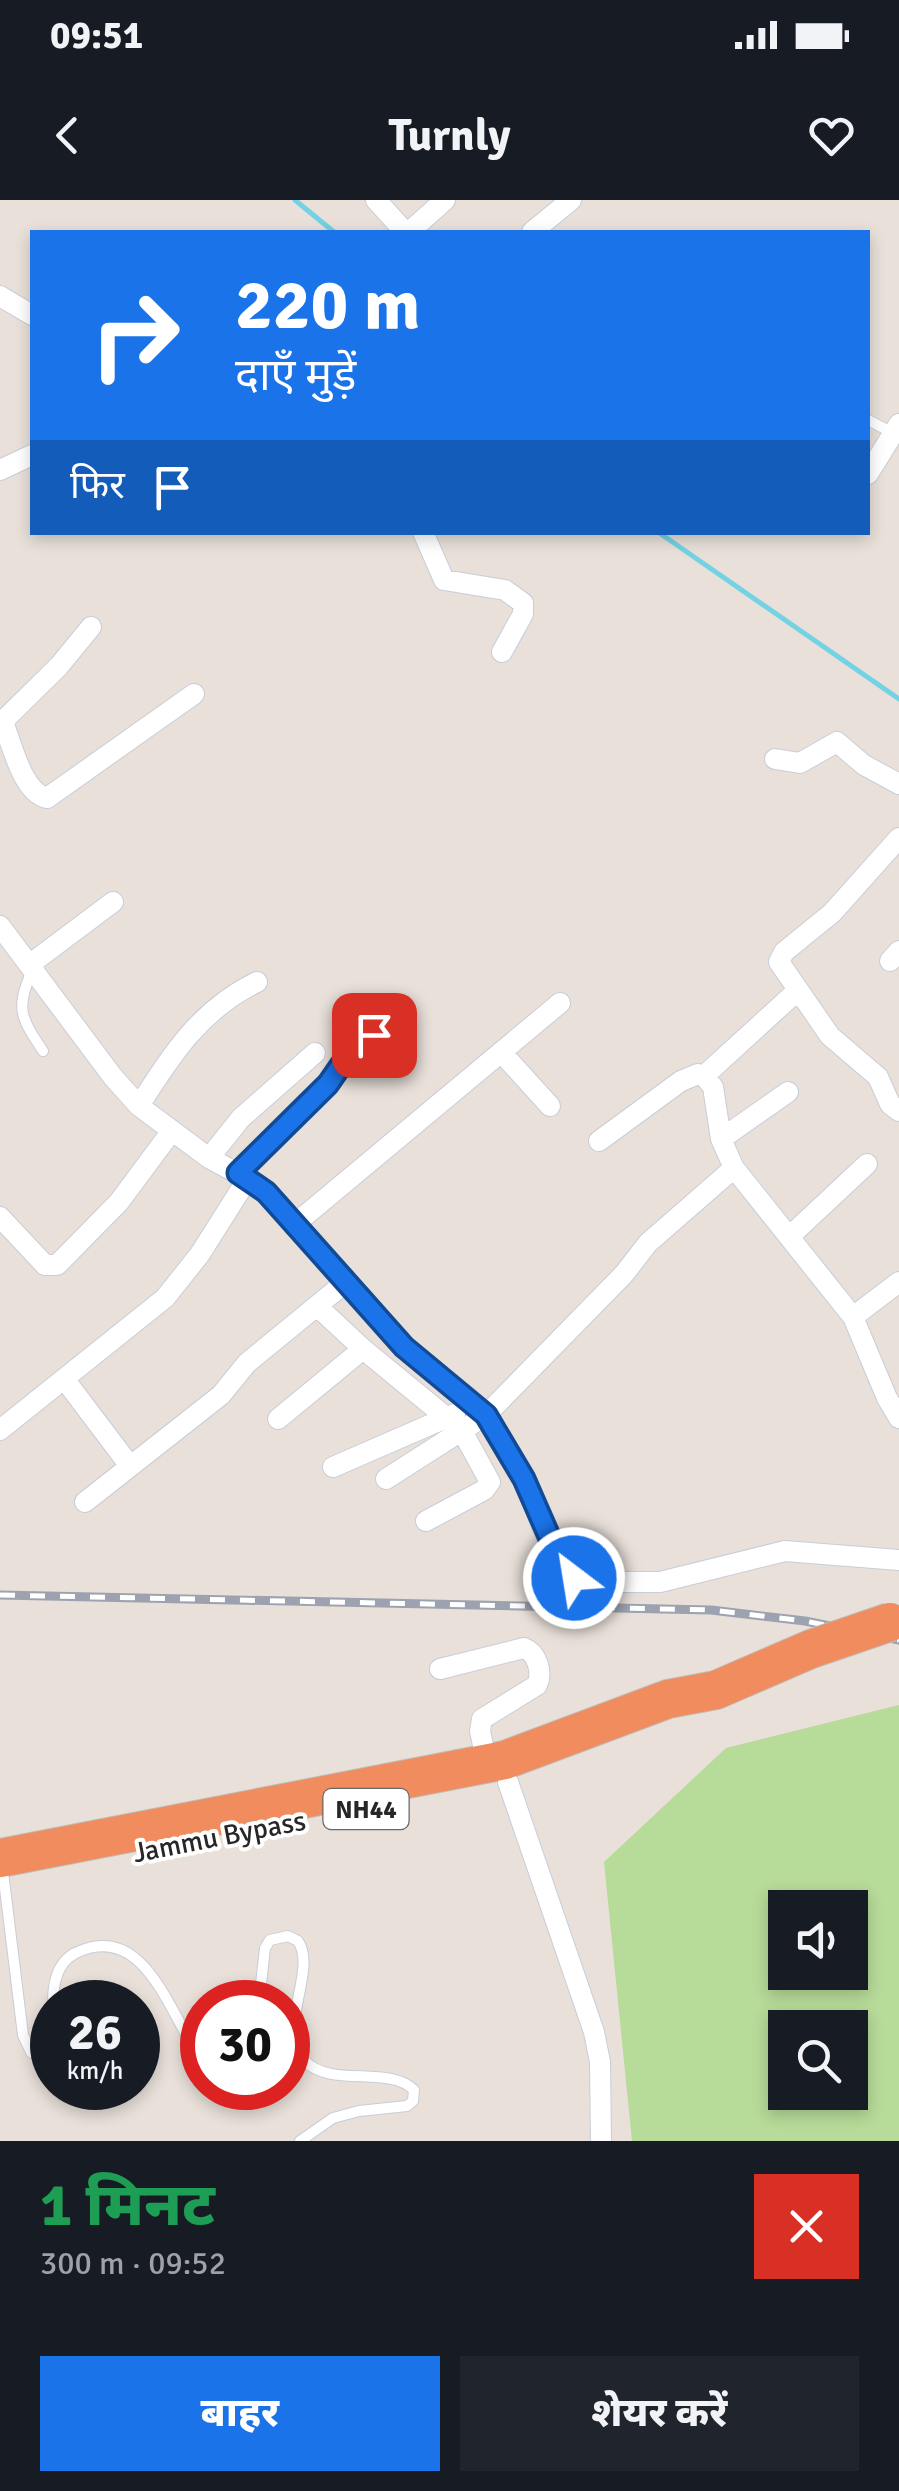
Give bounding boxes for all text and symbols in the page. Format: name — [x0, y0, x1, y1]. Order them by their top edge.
text: 09:51 — [50, 12, 143, 59]
icon: back — [40, 108, 95, 163]
text: Turnly — [388, 108, 511, 163]
icon: heart — [804, 108, 859, 163]
text: 220 m — [235, 262, 420, 348]
icon: right — [70, 270, 200, 400]
text: दाएँ मुड़ें — [235, 348, 356, 403]
icon: arrive — [145, 460, 200, 515]
text: फिर — [70, 462, 125, 509]
pin — [332, 993, 417, 1078]
icon: arrive — [347, 1008, 402, 1063]
position arrow — [522, 1526, 626, 1630]
road number: NH44 — [324, 1789, 408, 1829]
street label: Jammu Bypass — [130, 1804, 308, 1870]
map controls — [768, 1890, 868, 2110]
button: sound — [768, 1890, 868, 1990]
speed limit sign: 30 — [180, 1980, 310, 2110]
text: 26 — [68, 2002, 122, 2064]
button: search — [768, 2010, 868, 2110]
text: km/h — [67, 2055, 123, 2086]
text: 1 मिनट — [40, 2169, 215, 2243]
button: close — [754, 2174, 859, 2279]
text: 300 m · 09:52 — [40, 2244, 226, 2283]
button: बाहर — [40, 2356, 440, 2471]
button: शेयर करें — [460, 2356, 859, 2471]

